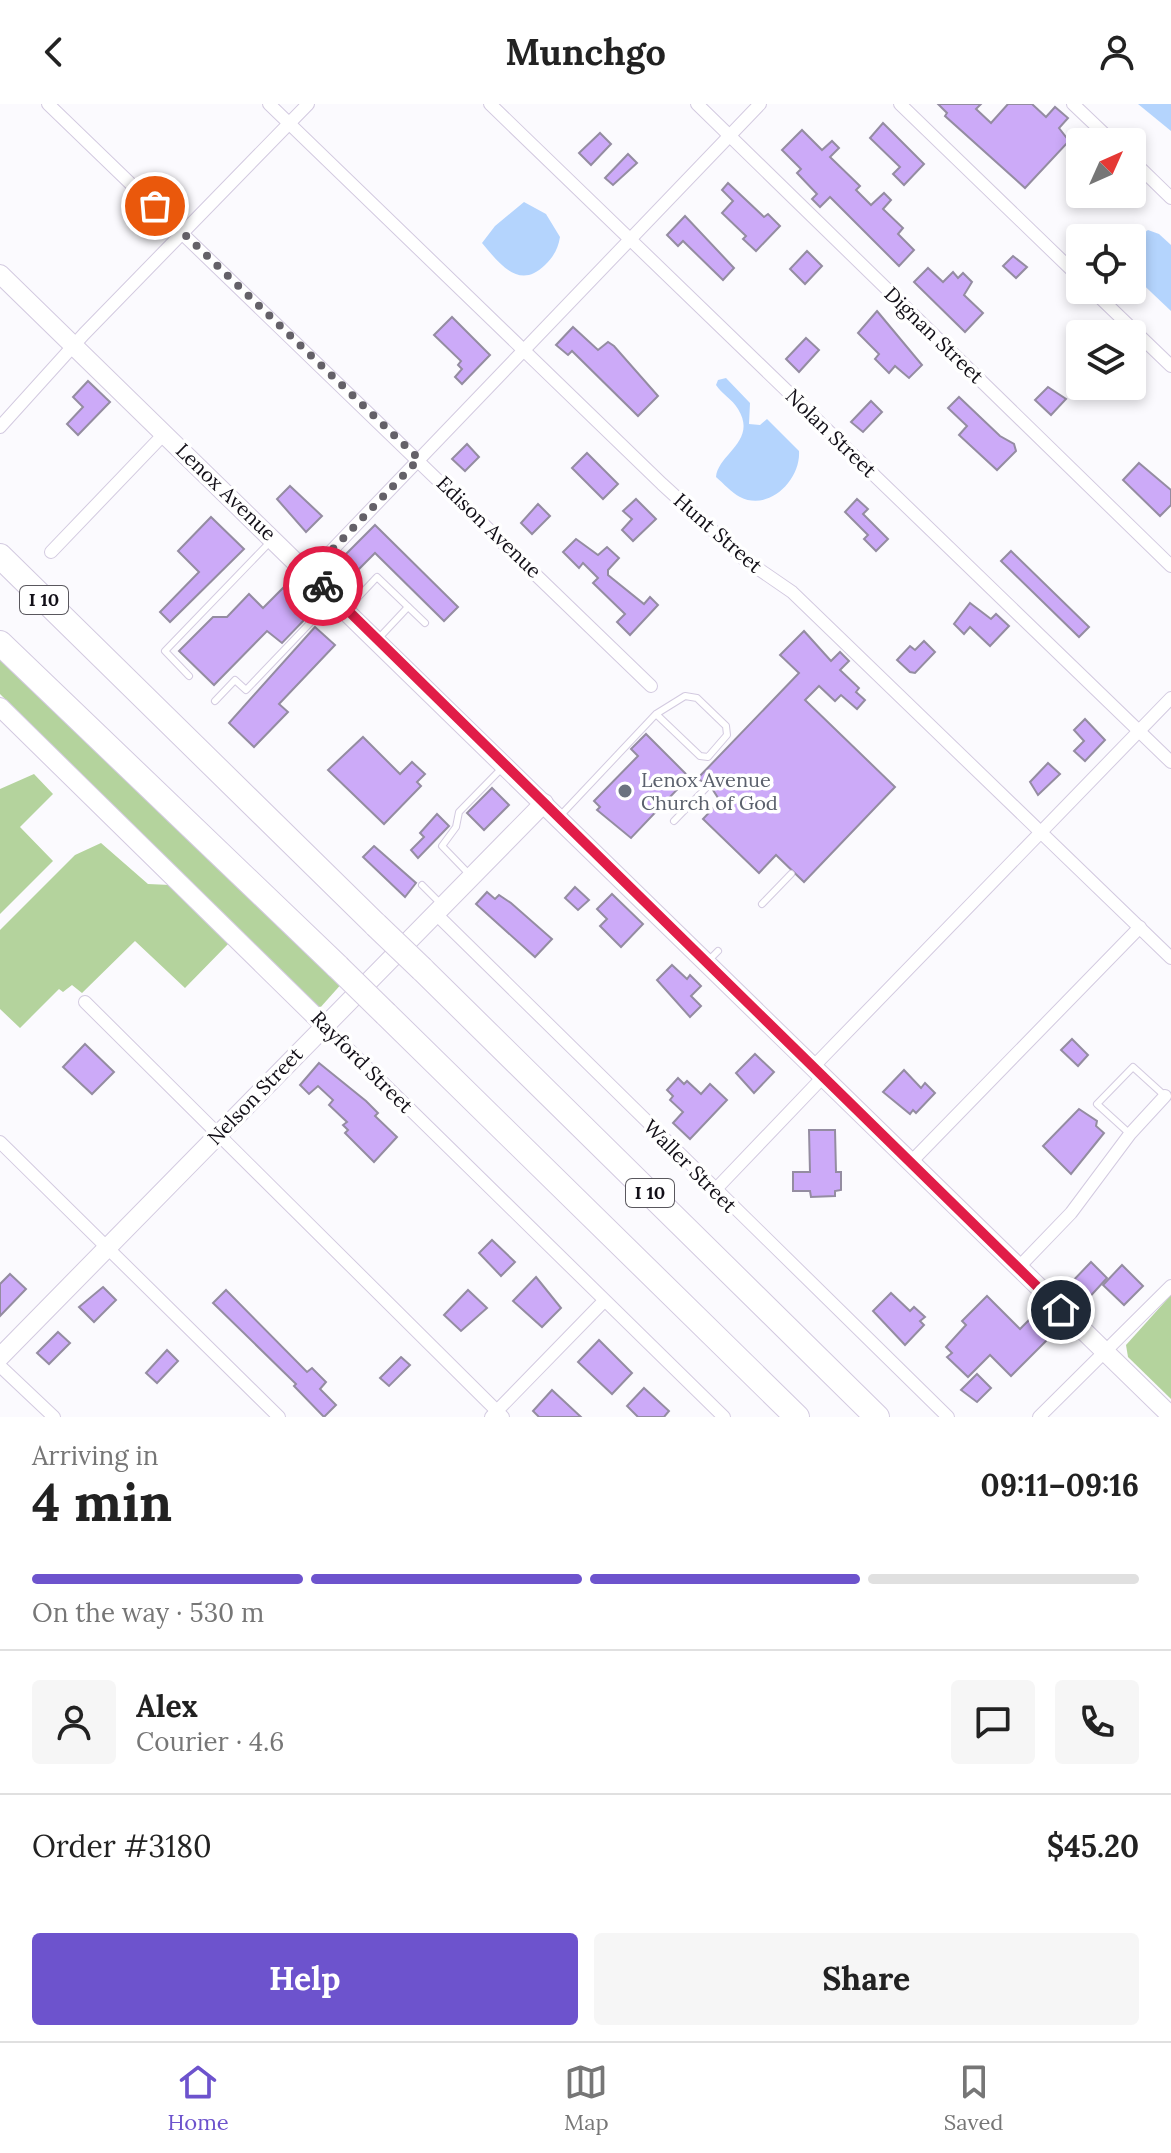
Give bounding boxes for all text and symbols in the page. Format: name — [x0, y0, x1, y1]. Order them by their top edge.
text: Munchgo — [505, 29, 666, 75]
icon: back — [32, 30, 76, 74]
icon: person — [1095, 30, 1139, 74]
north arrow — [1066, 128, 1146, 208]
map controls — [1066, 128, 1146, 400]
pin — [121, 172, 189, 240]
icon: bag — [133, 184, 177, 228]
button: locate — [1066, 224, 1146, 304]
street label: Dignan Street — [880, 281, 989, 388]
button: layers — [1066, 320, 1146, 400]
street label: Nolan Street — [781, 383, 882, 482]
street label: Lenox Avenue — [171, 438, 282, 546]
street label: Edison Avenue — [432, 470, 547, 583]
street label: Hunt Street — [669, 487, 768, 578]
courier — [283, 546, 363, 626]
icon: bike — [301, 564, 345, 608]
road number: I 10 — [20, 586, 68, 614]
place label: Lenox Avenue Church of God — [641, 767, 778, 815]
marker: Lenox Avenue Church of God — [616, 782, 634, 800]
street label: Rayford Street — [306, 1005, 419, 1118]
street label: Nelson Street — [202, 1041, 308, 1150]
street label: Waller Street — [638, 1114, 742, 1218]
road number: I 10 — [626, 1179, 674, 1207]
pin — [1027, 1276, 1095, 1344]
icon: home — [1039, 1288, 1083, 1332]
text: Arriving in — [32, 1439, 159, 1472]
text: 09:11–09:16 — [981, 1466, 1139, 1504]
text: 4 min — [32, 1469, 172, 1535]
text: On the way · 530 m — [32, 1596, 264, 1629]
button: person — [32, 1680, 116, 1764]
button: chat — [951, 1680, 1035, 1764]
button: phone — [1055, 1680, 1139, 1764]
text: Alex — [136, 1687, 198, 1725]
text: Courier · 4.6 — [136, 1725, 284, 1758]
text: Order #3180 — [32, 1827, 212, 1865]
text: $45.20 — [1047, 1827, 1139, 1865]
button: Help — [32, 1933, 578, 2025]
button: Share — [594, 1933, 1139, 2025]
tab: Home — [168, 2060, 229, 2136]
tab: Map — [564, 2060, 609, 2136]
tab: Saved — [944, 2060, 1003, 2136]

